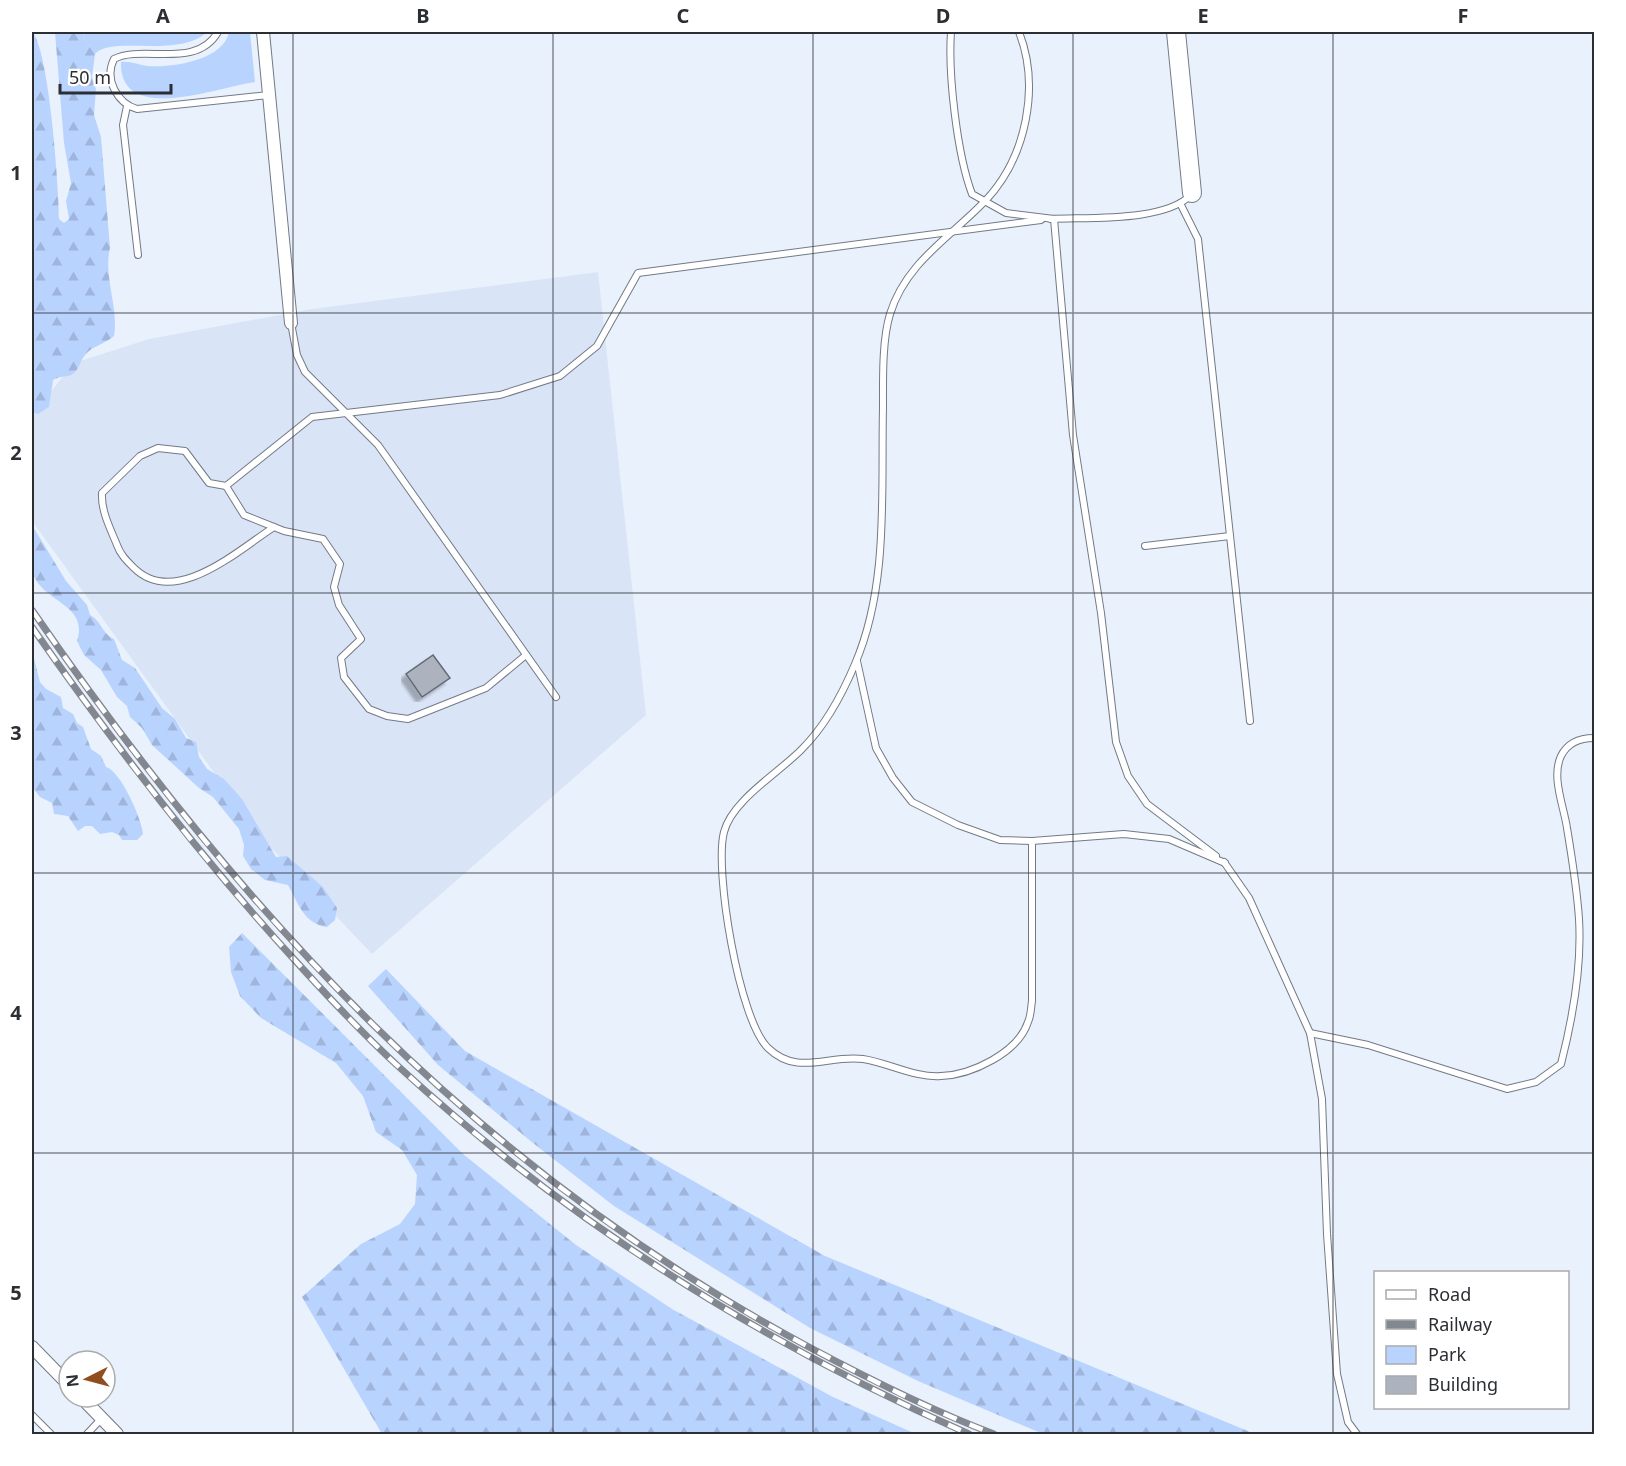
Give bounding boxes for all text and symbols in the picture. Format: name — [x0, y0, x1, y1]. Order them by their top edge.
text: A — [156, 2, 170, 29]
text: B — [416, 2, 430, 29]
text: C — [677, 2, 690, 29]
text: D — [936, 2, 950, 29]
text: E — [1197, 2, 1209, 29]
text: F — [1458, 2, 1468, 29]
scale bar — [60, 57, 171, 95]
text: 50 m — [69, 65, 111, 89]
text: 1 — [10, 159, 22, 186]
text: 2 — [10, 439, 22, 466]
text: 3 — [10, 719, 22, 746]
text: 4 — [10, 999, 22, 1026]
legend — [1374, 1271, 1569, 1409]
text: 5 — [10, 1279, 22, 1306]
text: Road — [1428, 1282, 1471, 1306]
text: Railway — [1428, 1312, 1493, 1336]
text: Park — [1428, 1342, 1466, 1366]
north arrow — [57, 1349, 117, 1409]
text: Building — [1428, 1372, 1498, 1396]
text: N — [60, 1373, 84, 1388]

